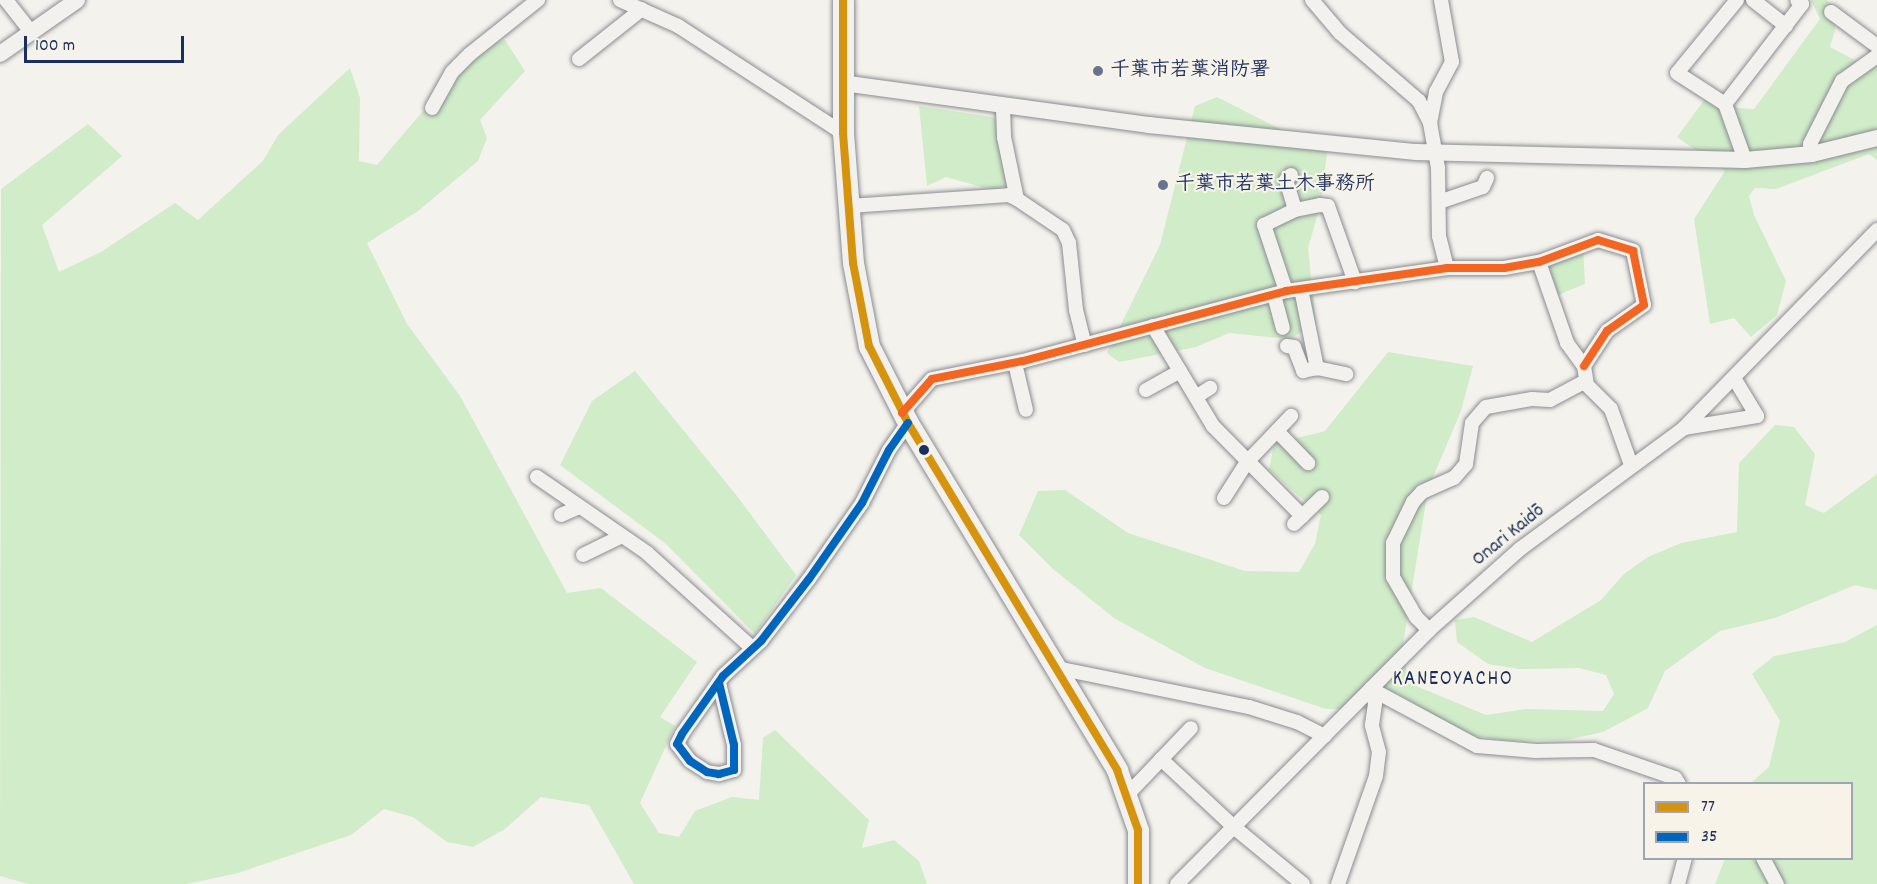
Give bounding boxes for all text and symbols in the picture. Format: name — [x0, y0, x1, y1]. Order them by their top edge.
scale bar — [27, 24, 188, 62]
text: 100 m — [35, 34, 75, 59]
place label: 千葉市若葉消防署 — [1110, 59, 1270, 83]
marker: 千葉市若葉消防署 — [1091, 64, 1105, 78]
place label: 千葉市若葉土木事務所 — [1175, 173, 1375, 197]
marker: 千葉市若葉土木事務所 — [1156, 178, 1170, 192]
unlabelled marker — [918, 444, 930, 456]
street label: Onari Kaidō — [1468, 500, 1550, 572]
district label: KANEOYACHO — [1393, 667, 1513, 693]
legend — [1643, 782, 1853, 860]
text: 77 — [1701, 795, 1715, 820]
text: 35 — [1701, 825, 1717, 850]

